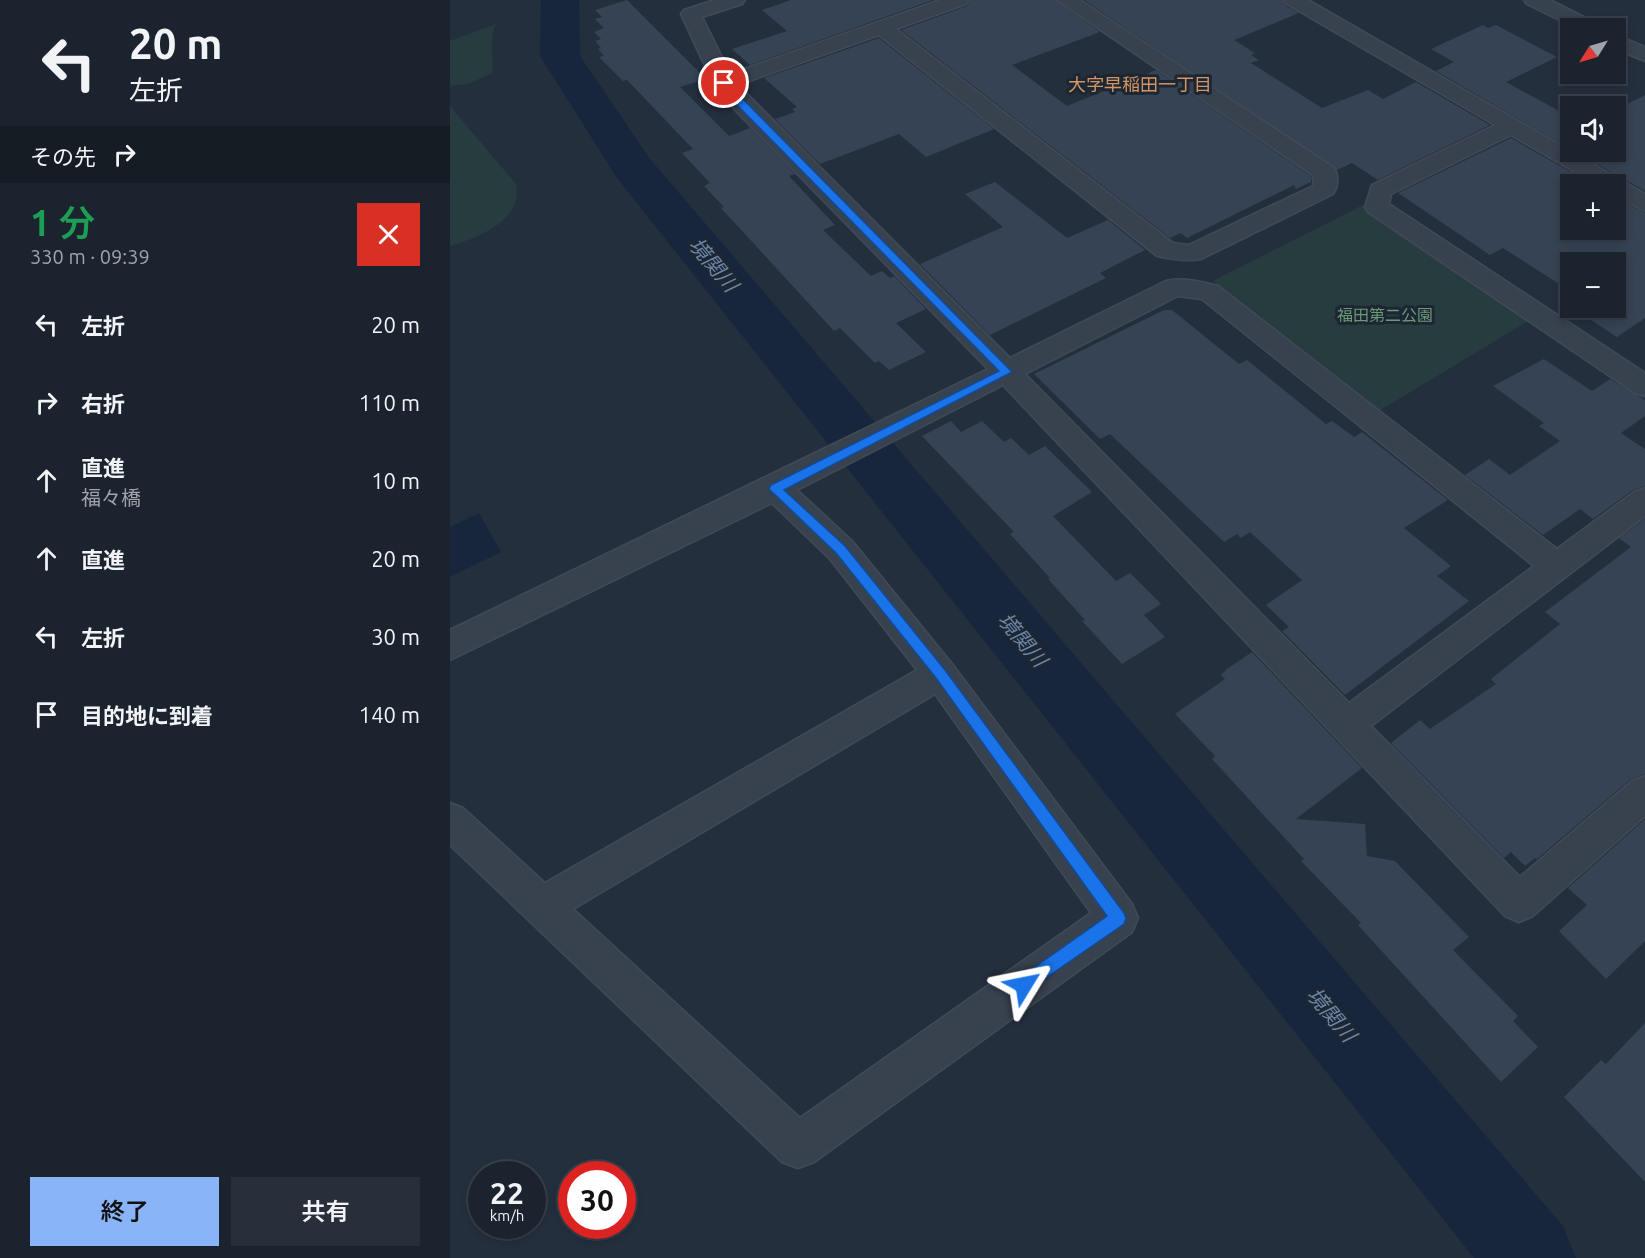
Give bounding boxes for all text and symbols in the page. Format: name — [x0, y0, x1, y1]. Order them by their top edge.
north arrow — [1560, 18, 1626, 84]
map controls — [1560, 18, 1626, 318]
text: 20 m — [129, 20, 223, 67]
icon: left — [30, 24, 108, 102]
pin — [698, 57, 749, 108]
icon: arrive — [707, 66, 740, 99]
district label: 大字早稲田一丁目 — [1068, 74, 1212, 94]
text: 左折 — [129, 75, 183, 105]
button: sound — [1560, 96, 1626, 162]
icon: right — [108, 138, 141, 171]
text: その先 — [30, 144, 96, 169]
button: + — [1560, 174, 1626, 240]
text: 1 分 — [30, 202, 95, 243]
button: close — [357, 203, 420, 266]
water label: 境関川 — [684, 233, 744, 298]
text: 330 m · 09:39 — [30, 245, 150, 268]
button: − — [1560, 252, 1626, 318]
park label: 福田第二公園 — [1337, 306, 1433, 324]
icon: left — [30, 308, 63, 341]
text: 20 m — [371, 312, 420, 337]
text: 左折 — [81, 313, 125, 338]
icon: right — [30, 386, 63, 419]
text: 110 m — [359, 390, 420, 415]
text: 右折 — [81, 391, 125, 416]
text: 直進 — [81, 455, 125, 480]
icon: ahead — [30, 464, 63, 497]
text: 10 m — [371, 468, 420, 493]
text: 福々橋 — [81, 486, 141, 509]
icon: ahead — [30, 542, 63, 575]
text: 20 m — [371, 546, 420, 571]
text: 直進 — [81, 547, 125, 572]
water label: 境関川 — [993, 608, 1053, 673]
icon: left — [30, 620, 63, 653]
text: 30 m — [371, 624, 420, 649]
text: 左折 — [81, 625, 125, 650]
icon: arrive — [30, 698, 63, 731]
text: 140 m — [359, 702, 420, 727]
text: 目的地に到着 — [81, 703, 213, 728]
position arrow — [992, 953, 1056, 1017]
water label: 境関川 — [1302, 983, 1362, 1048]
speed limit sign: 30 — [558, 1161, 636, 1239]
text: 22 — [490, 1176, 524, 1210]
button: 終了 — [30, 1177, 219, 1246]
button: 共有 — [231, 1177, 420, 1246]
text: km/h — [490, 1207, 524, 1224]

